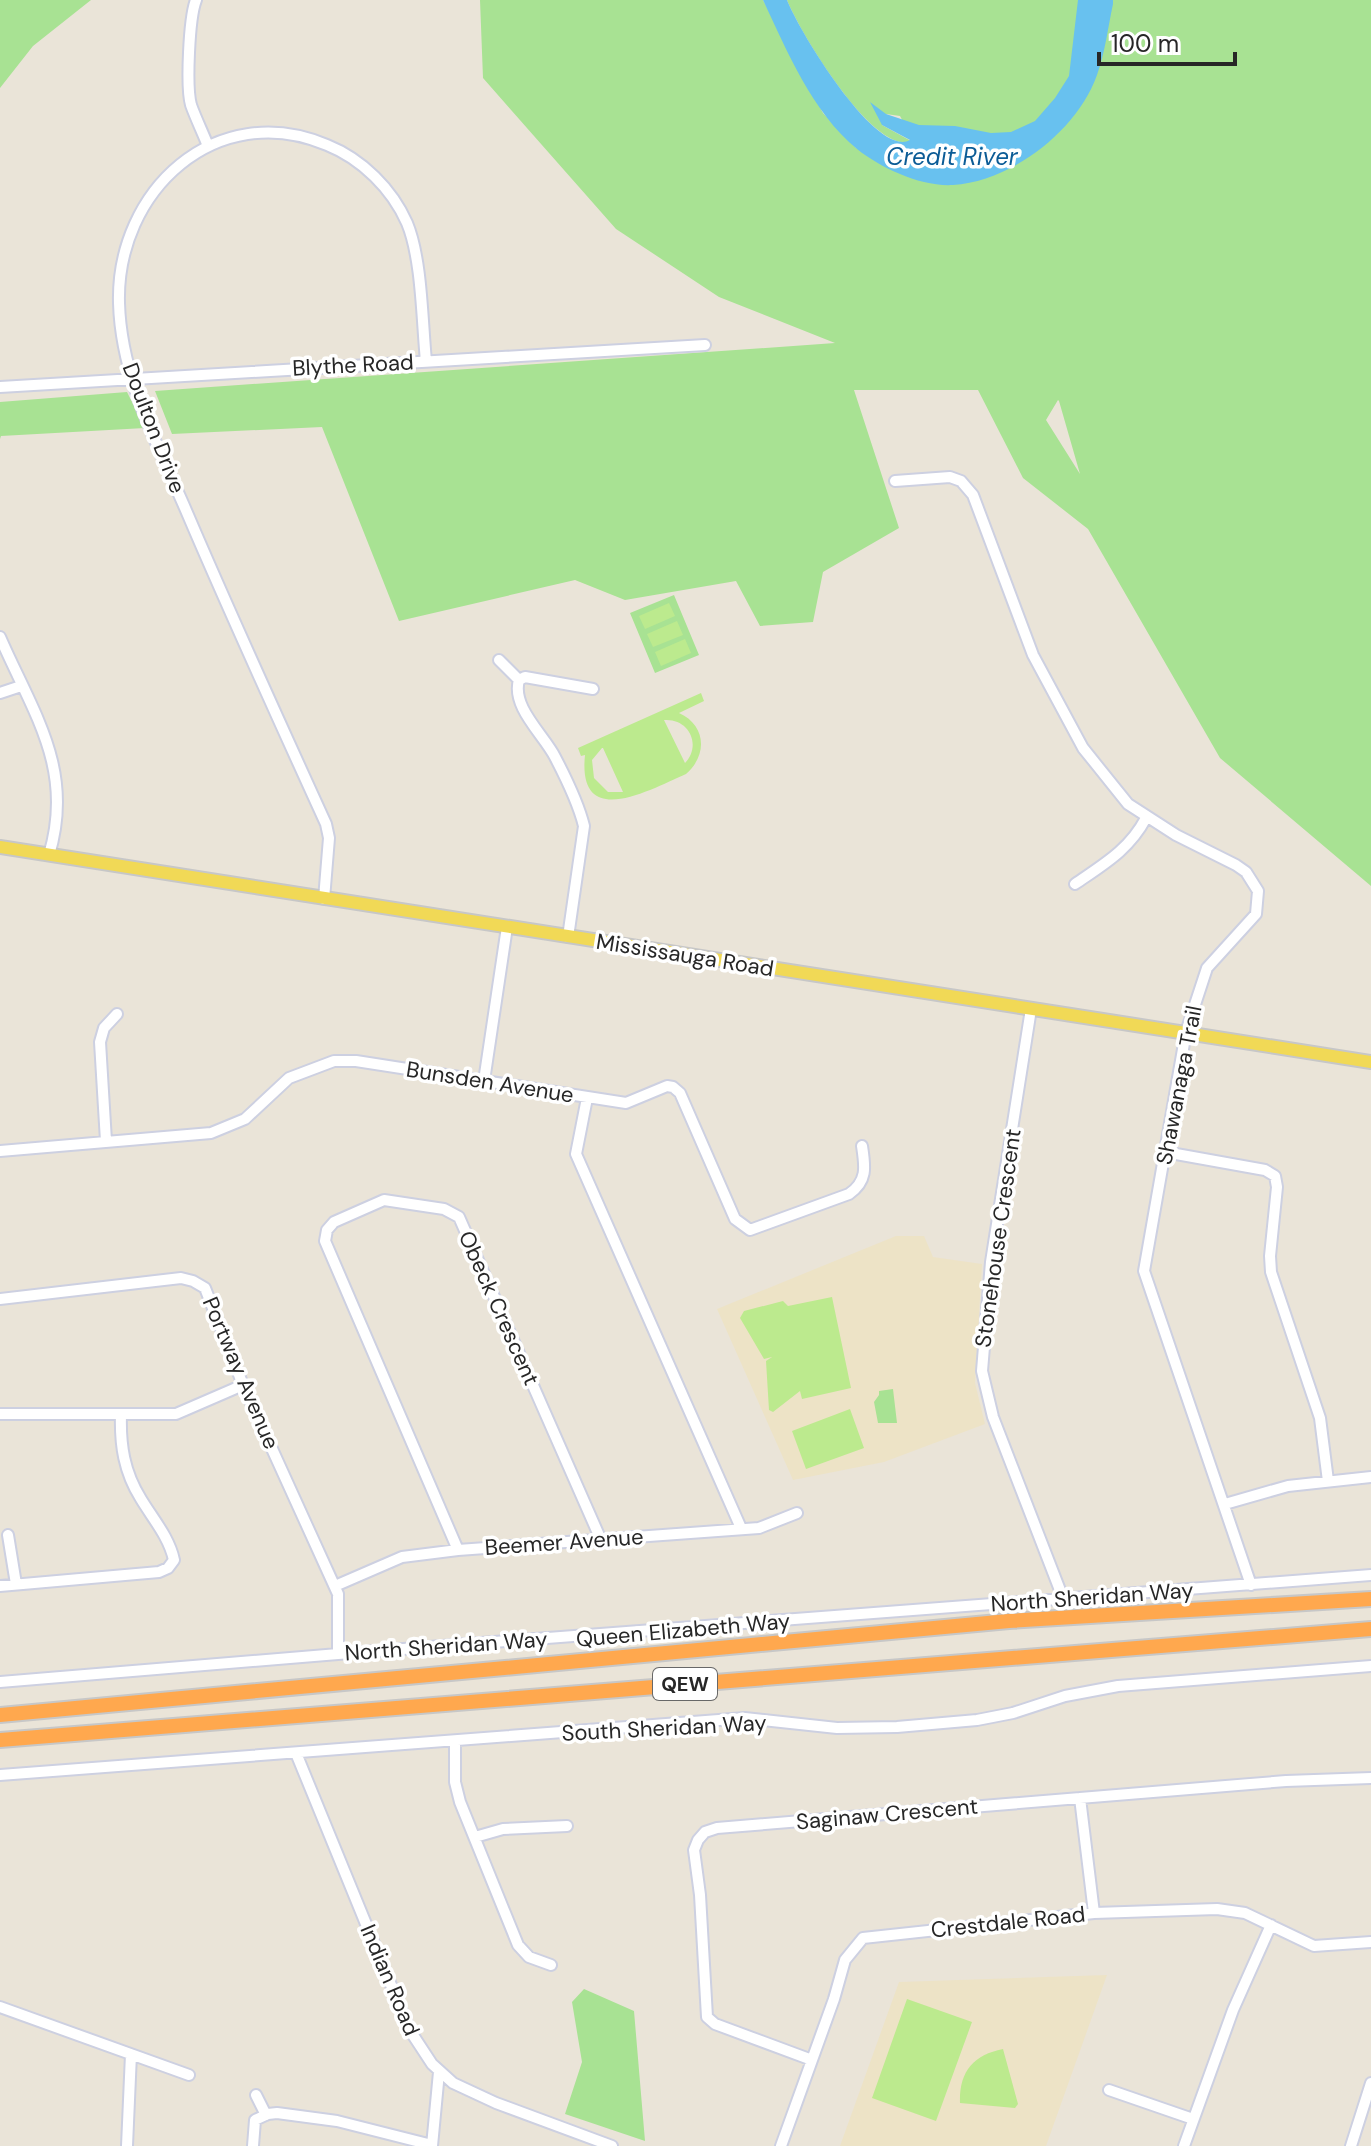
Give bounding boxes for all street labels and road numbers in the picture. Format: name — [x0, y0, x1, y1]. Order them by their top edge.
street label: Blythe Road — [292, 347, 414, 383]
street label: Doulton Drive — [116, 359, 192, 497]
street label: Mississauga Road — [594, 927, 776, 983]
street label: Shawanaga Trail — [1149, 1003, 1209, 1167]
street label: Bunsden Avenue — [404, 1054, 576, 1110]
street label: Stonehouse Crescent — [968, 1127, 1028, 1349]
street label: Obeck Crescent — [452, 1226, 546, 1390]
street label: Portway Avenue — [196, 1292, 286, 1454]
street label: Beemer Avenue — [484, 1522, 644, 1562]
street label: North Sheridan Way — [990, 1575, 1194, 1619]
street label: Queen Elizabeth Way — [575, 1606, 791, 1654]
street label: North Sheridan Way — [344, 1624, 548, 1668]
road number: QEW — [653, 1668, 717, 1700]
street label: South Sheridan Way — [561, 1708, 767, 1748]
street label: Saginaw Crescent — [795, 1792, 979, 1836]
street label: Crestdale Road — [929, 1899, 1087, 1945]
street label: Indian Road — [353, 1920, 427, 2040]

